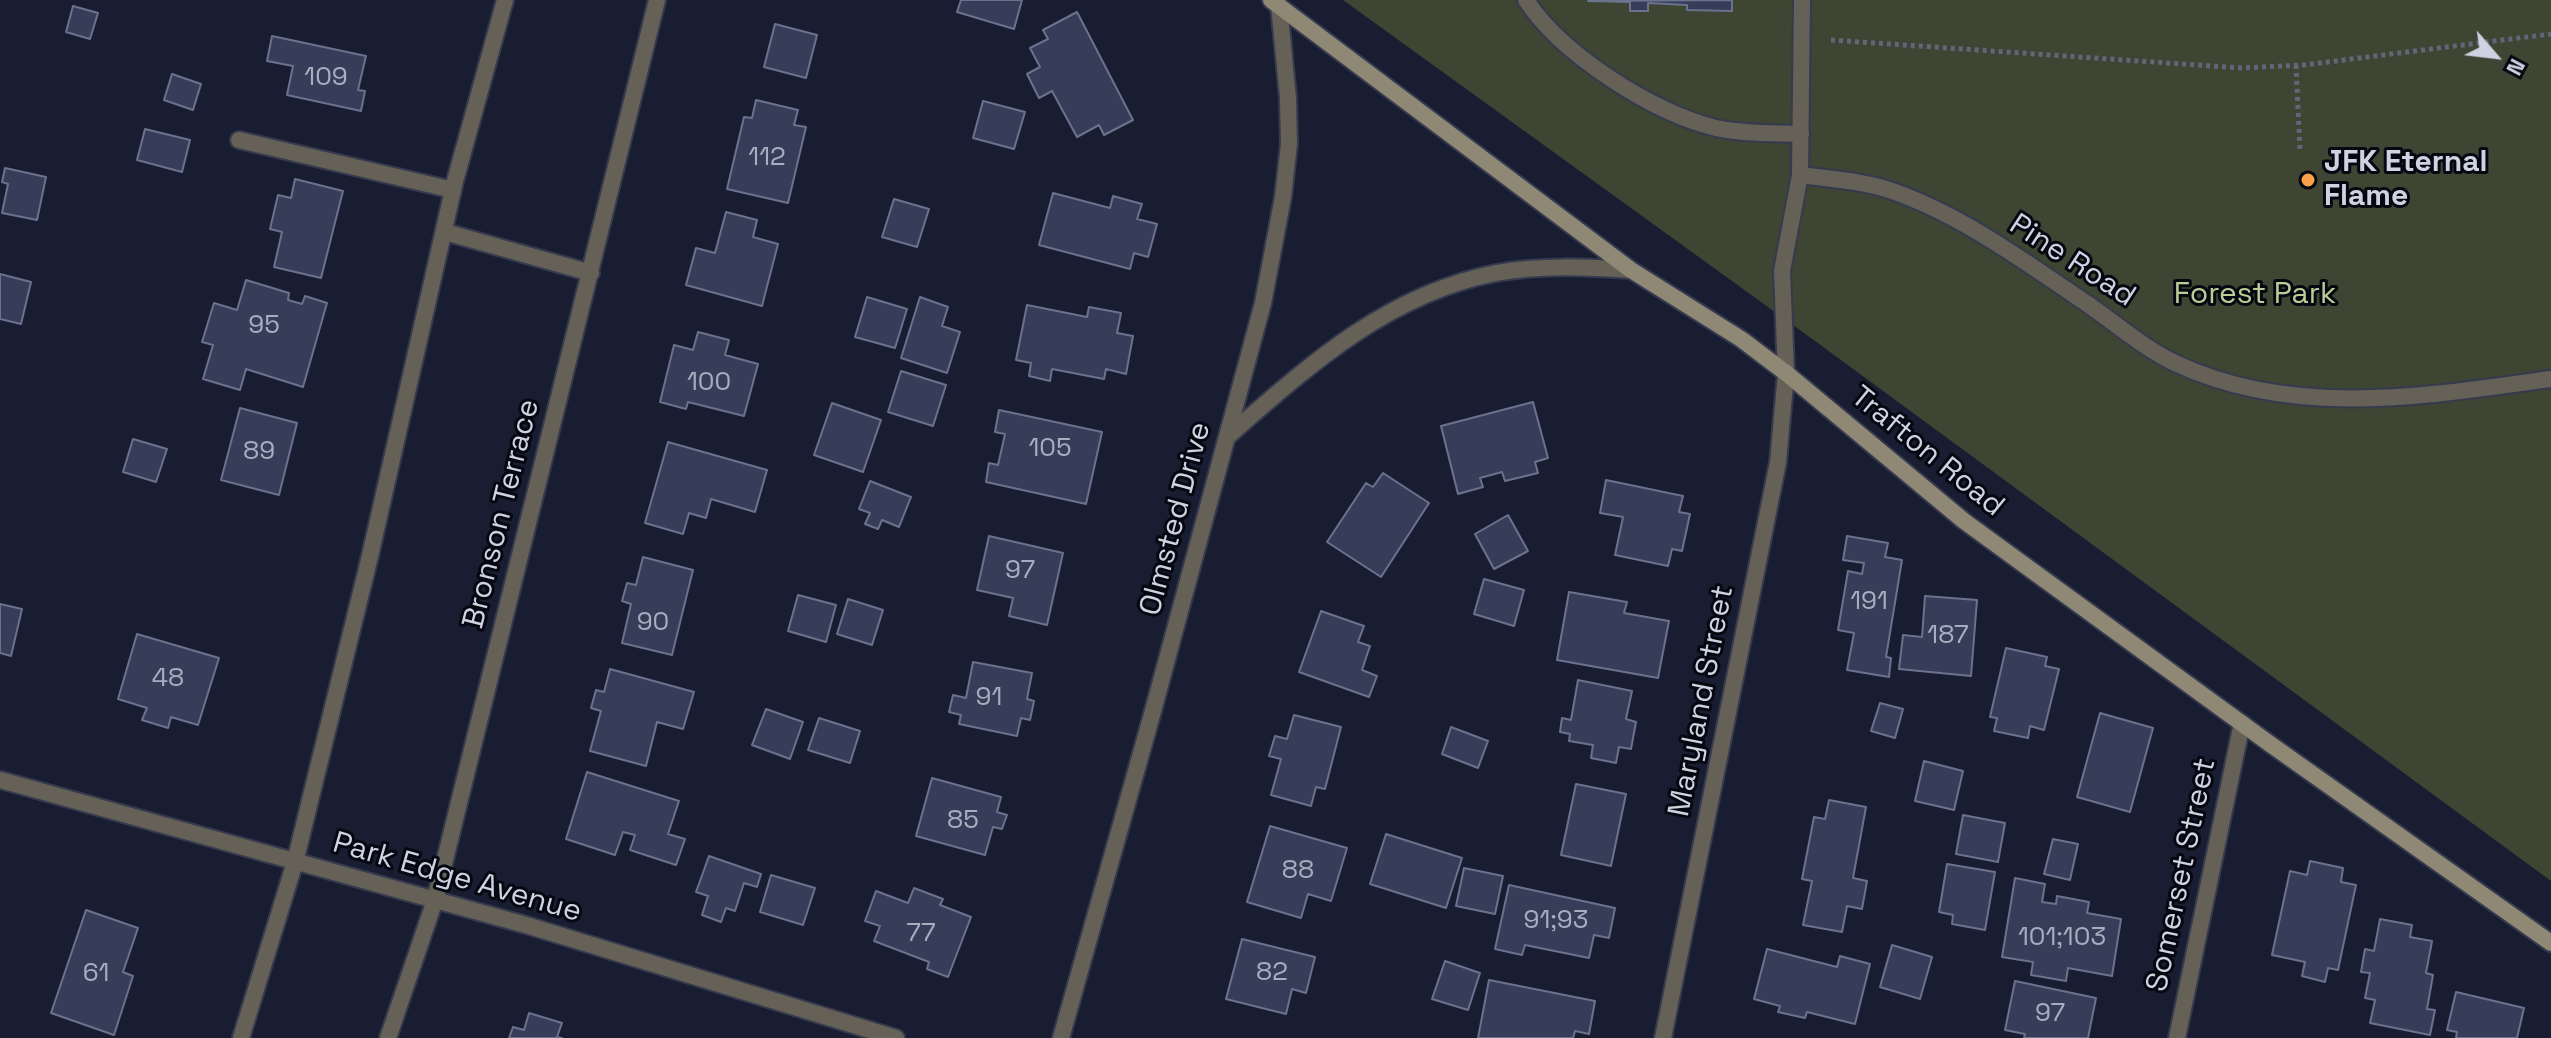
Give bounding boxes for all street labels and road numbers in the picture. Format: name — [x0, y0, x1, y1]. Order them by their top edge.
street label: Pine Road — [2002, 207, 2142, 315]
street label: Trafton Road — [1843, 379, 2011, 525]
street label: Bronson Terrace — [456, 396, 548, 632]
street label: Olmsted Drive — [1133, 418, 1219, 620]
street label: Maryland Street — [1662, 582, 1742, 820]
street label: Somerset Street — [2140, 755, 2224, 995]
street label: Park Edge Avenue — [329, 825, 585, 931]

